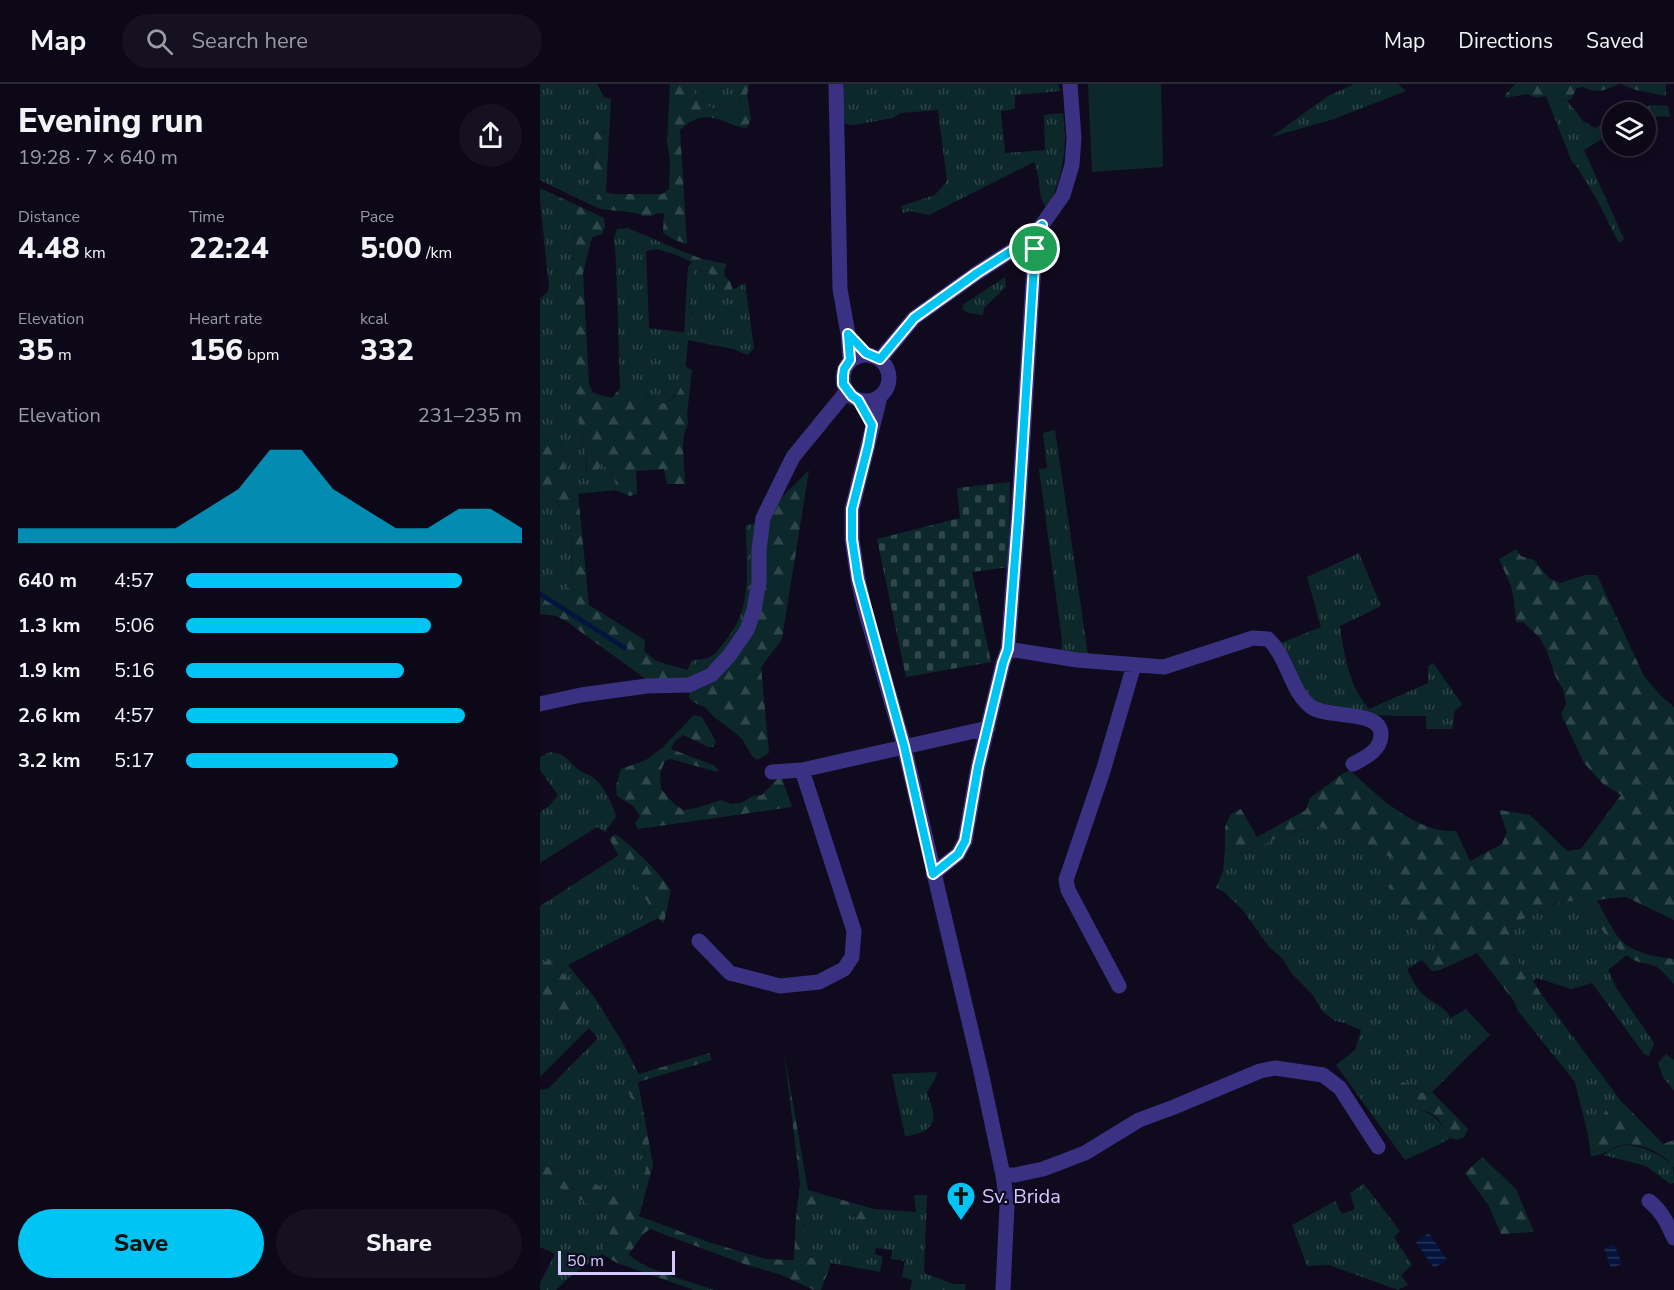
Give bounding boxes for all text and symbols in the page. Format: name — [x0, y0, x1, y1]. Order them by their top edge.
search box — [122, 14, 542, 68]
text: Map — [30, 22, 86, 60]
icon: search — [143, 25, 176, 58]
text: Search here — [191, 26, 308, 56]
text: Map — [1384, 27, 1425, 55]
text: Directions — [1458, 27, 1553, 55]
text: Saved — [1586, 27, 1644, 55]
text: Evening run — [18, 99, 203, 144]
map controls — [1602, 102, 1656, 156]
button: layers — [1602, 102, 1656, 156]
button: share — [459, 104, 522, 167]
text: 19:28 · 7 × 640 m — [18, 144, 178, 171]
text: Distance — [18, 206, 80, 228]
text: Time — [189, 206, 225, 228]
text: Pace — [360, 206, 394, 228]
pin — [1009, 223, 1060, 274]
text: 4.48 — [18, 228, 80, 269]
text: 22:24 — [189, 228, 269, 269]
text: 5:00 — [360, 228, 422, 269]
icon: arrive — [1018, 232, 1051, 265]
text: km — [80, 242, 106, 264]
text: /km — [422, 242, 452, 264]
text: Elevation — [18, 308, 84, 330]
text: Heart rate — [189, 308, 262, 330]
text: kcal — [360, 308, 388, 330]
text: 35 — [18, 330, 54, 371]
text: 156 — [189, 330, 243, 371]
text: 332 — [360, 330, 414, 371]
text: m — [54, 344, 72, 366]
text: bpm — [243, 344, 279, 366]
text: Elevation — [18, 402, 101, 429]
text: 231–235 m — [418, 402, 522, 429]
text: 640 m — [18, 567, 77, 594]
text: 4:57 — [114, 567, 155, 594]
text: 1.3 km — [18, 612, 81, 639]
text: 5:06 — [114, 612, 155, 639]
text: 1.9 km — [18, 657, 81, 684]
text: 5:16 — [114, 657, 155, 684]
text: 2.6 km — [18, 702, 81, 729]
text: 4:57 — [114, 702, 155, 729]
text: 3.2 km — [18, 747, 81, 774]
text: 5:17 — [114, 747, 155, 774]
church icon: Sv. Brida — [945, 1180, 977, 1222]
place label: Sv. Brida — [982, 1183, 1061, 1210]
button: Save — [18, 1209, 264, 1278]
button: Share — [276, 1209, 522, 1278]
scale bar — [558, 1248, 675, 1276]
text: 50 m — [567, 1250, 604, 1272]

